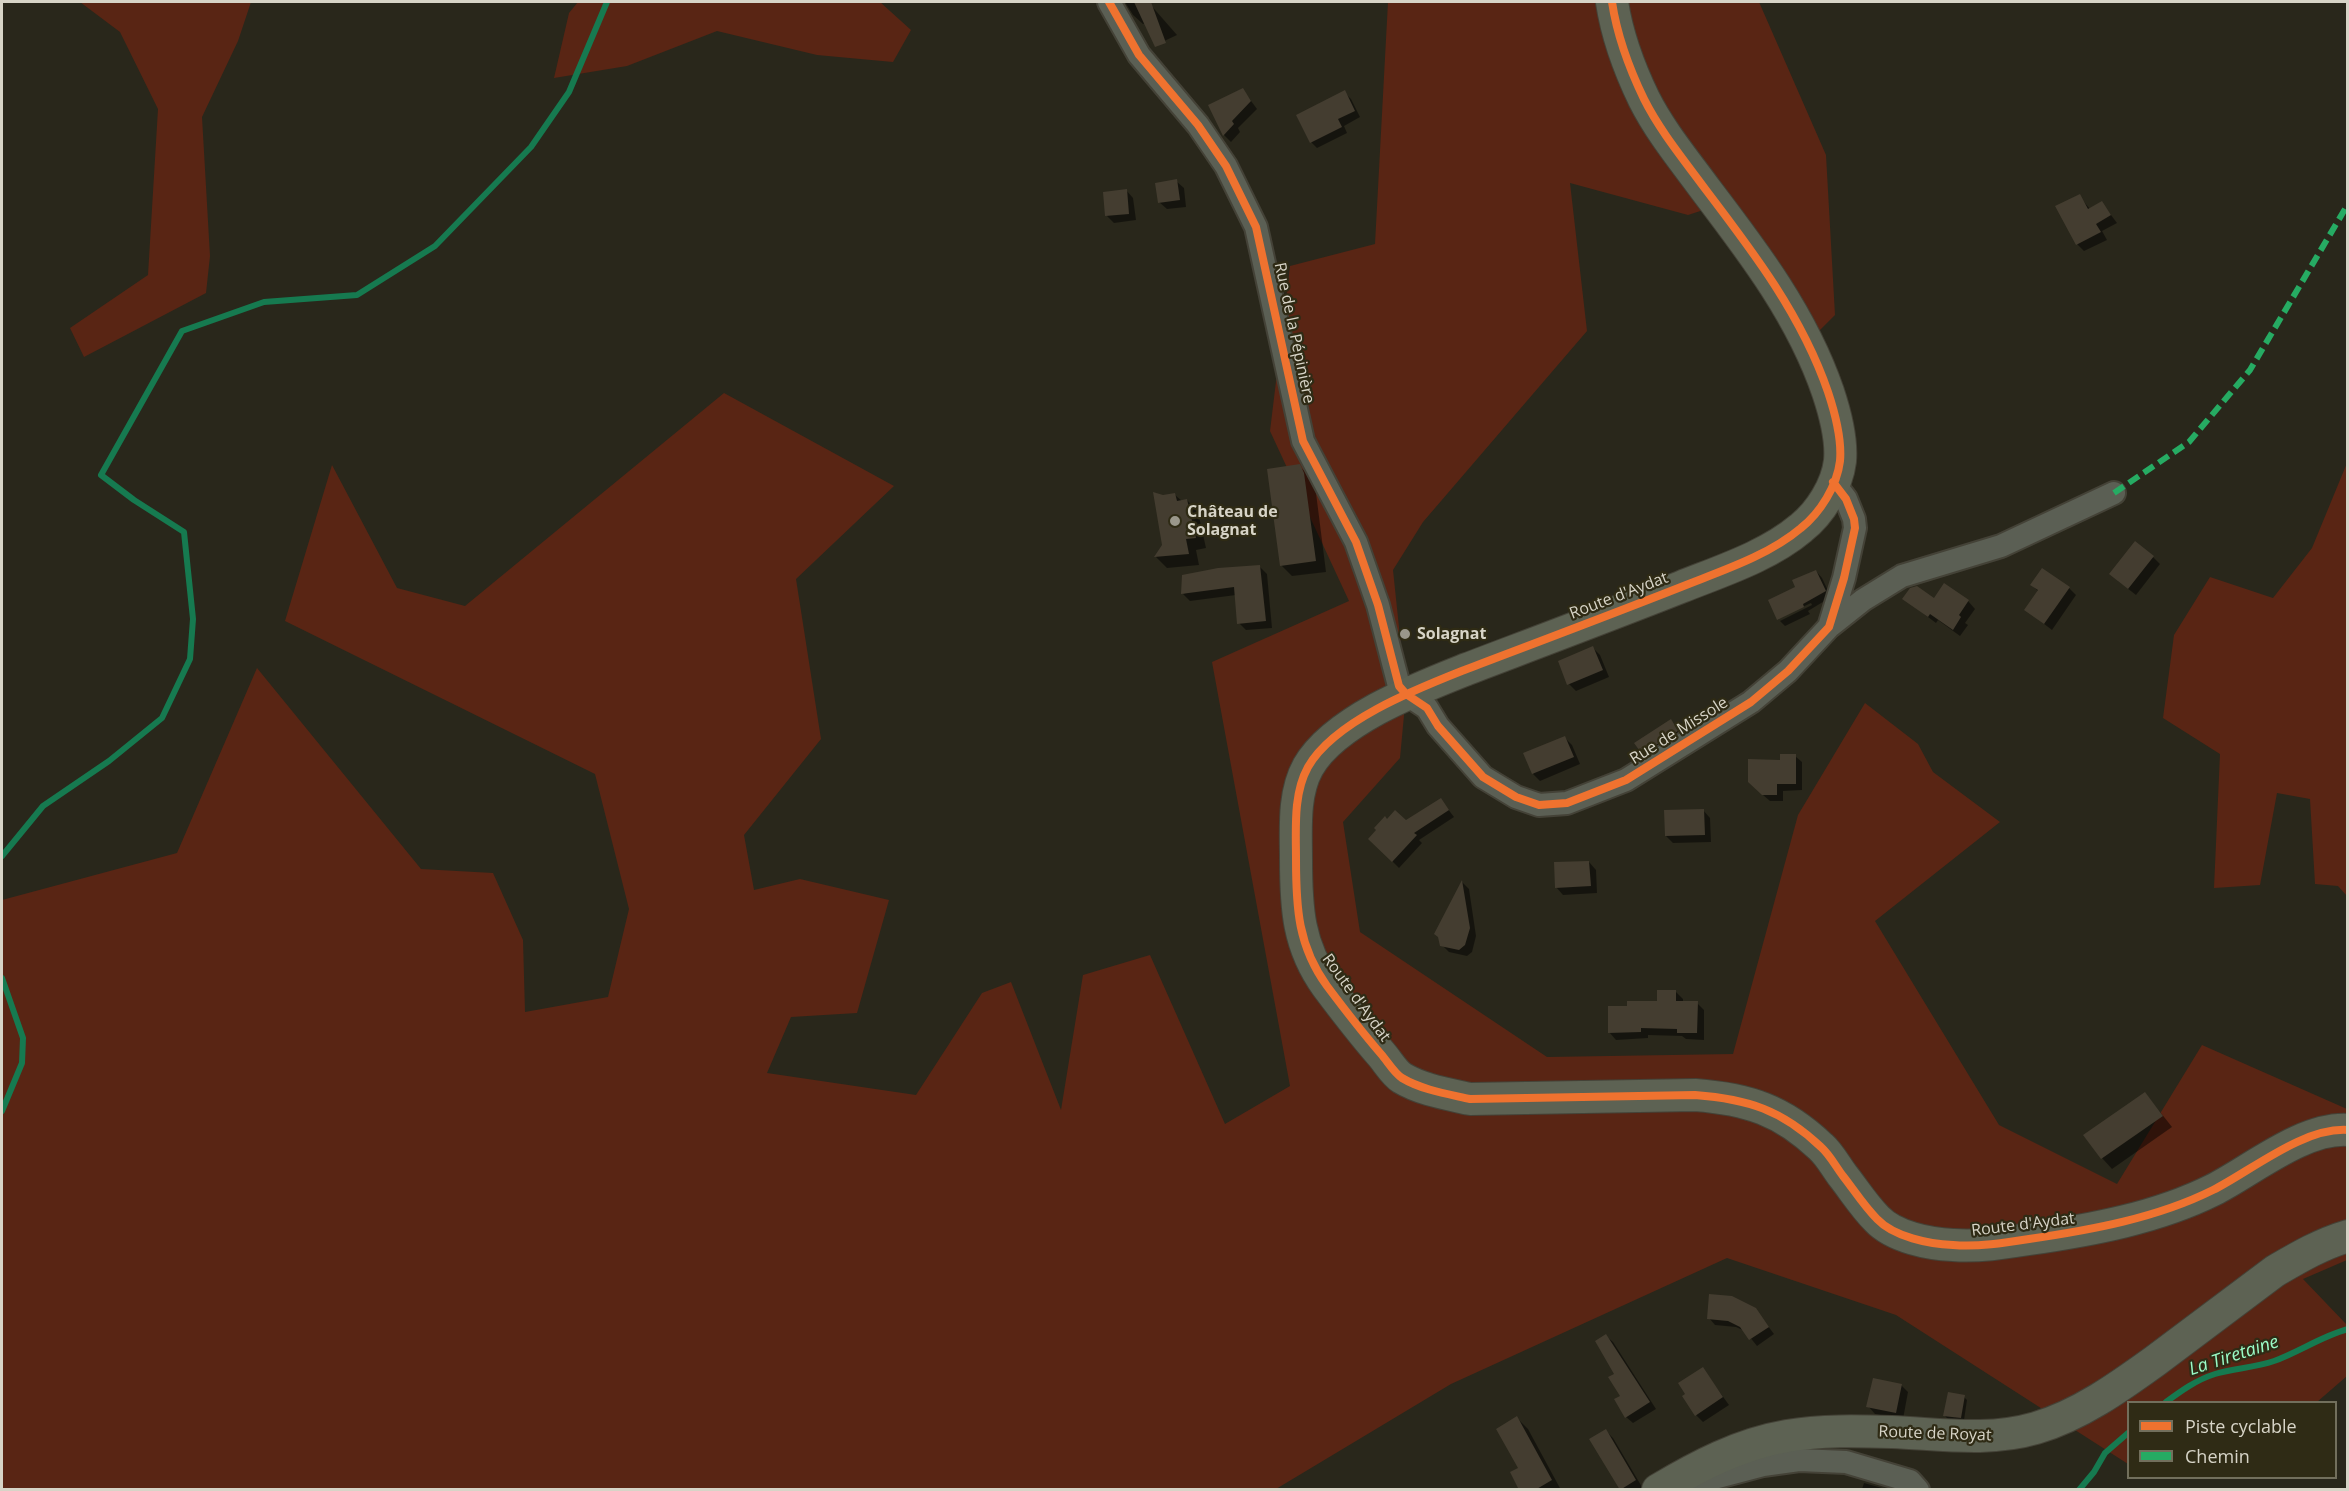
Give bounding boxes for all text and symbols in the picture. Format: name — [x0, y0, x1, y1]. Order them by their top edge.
street label: Rue de la Pépinière — [1270, 261, 1318, 405]
place label: Château de Solagnat — [1187, 502, 1278, 540]
marker: Château de Solagnat — [1168, 514, 1182, 528]
street label: Route d'Aydat — [1567, 568, 1671, 624]
place label: Solagnat — [1417, 624, 1486, 644]
marker: Solagnat — [1398, 627, 1412, 641]
street label: Rue de Missole — [1626, 693, 1732, 769]
street label: Route d'Aydat — [1318, 950, 1394, 1046]
street label: Route d'Aydat — [1970, 1209, 2076, 1241]
water label: La Tiretaine — [2186, 1331, 2282, 1381]
legend — [2127, 1401, 2337, 1479]
text: Piste cyclable — [2185, 1414, 2297, 1438]
street label: Route de Royat — [1878, 1422, 1992, 1446]
text: Chemin — [2185, 1444, 2250, 1468]

